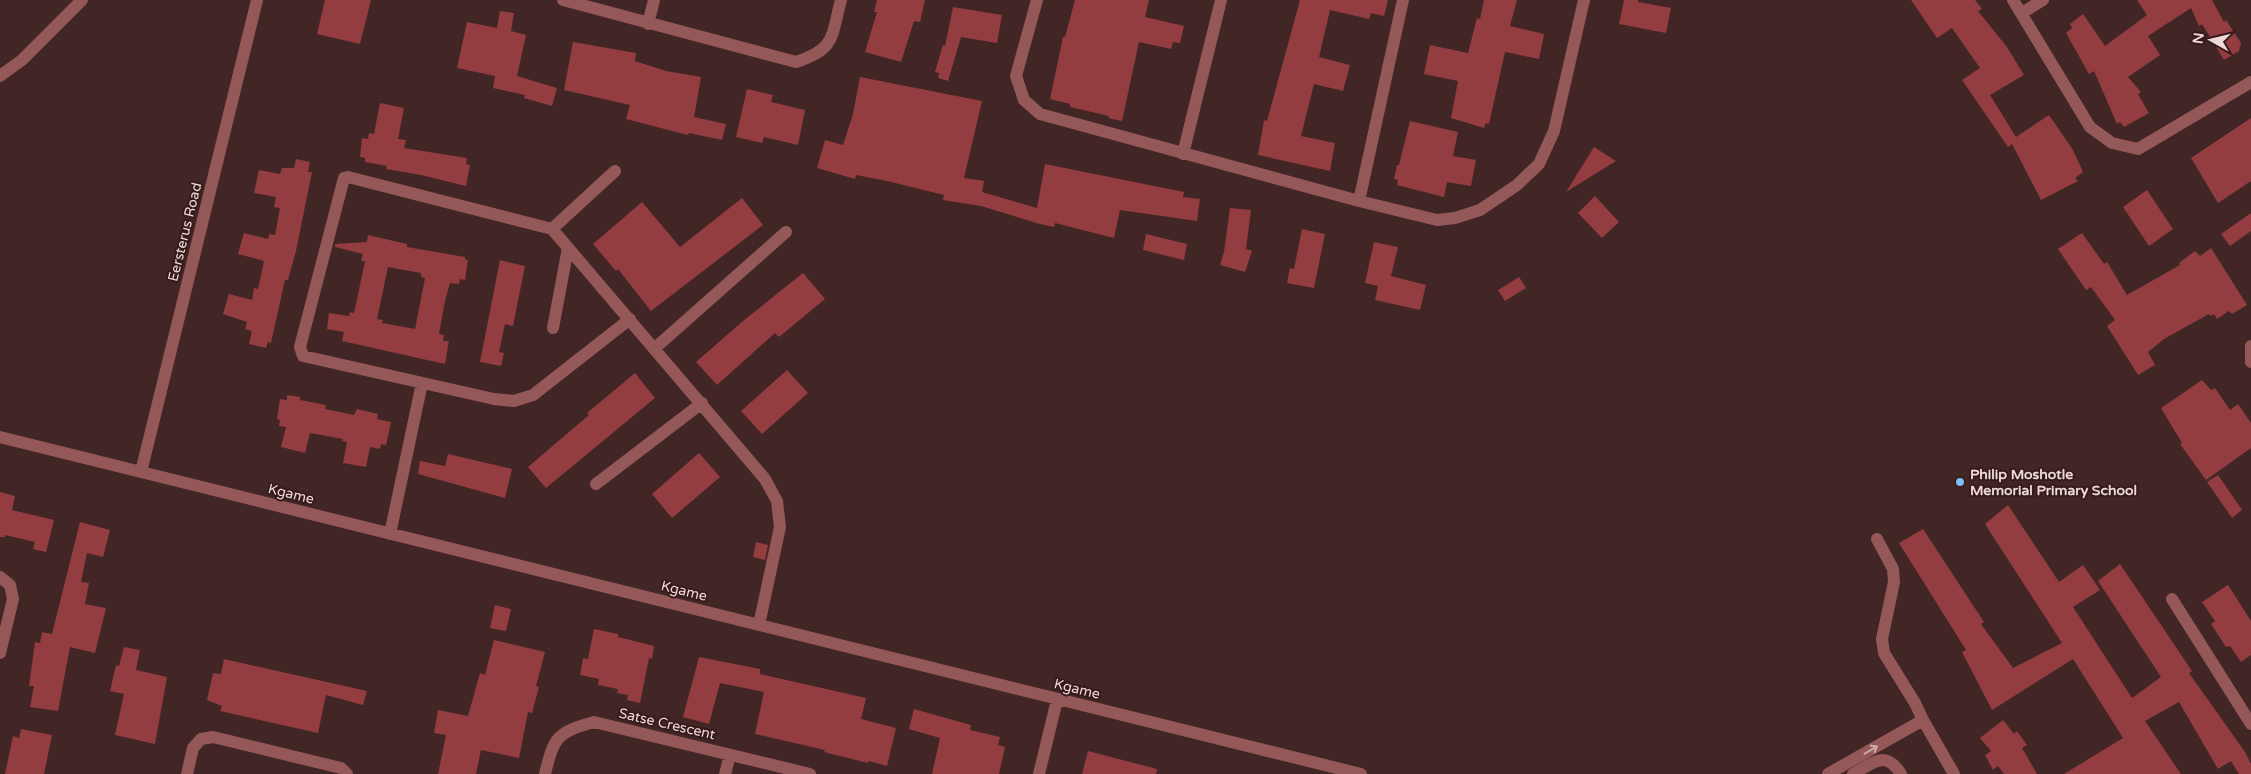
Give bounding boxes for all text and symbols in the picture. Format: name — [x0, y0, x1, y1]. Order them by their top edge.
north arrow — [2186, 15, 2236, 65]
text: N — [2189, 32, 2208, 45]
street label: Eersterus Road — [164, 181, 206, 283]
place label: Philip Moshotle Memorial Primary School — [1970, 466, 2137, 499]
marker: Philip Moshotle Memorial Primary School — [1954, 476, 1966, 488]
street label: Kgame — [266, 480, 316, 508]
street label: Kgame — [659, 577, 709, 605]
street label: Kgame — [1052, 675, 1102, 703]
street label: Satse Crescent — [617, 705, 717, 743]
one-way arrow — [1863, 745, 1878, 755]

